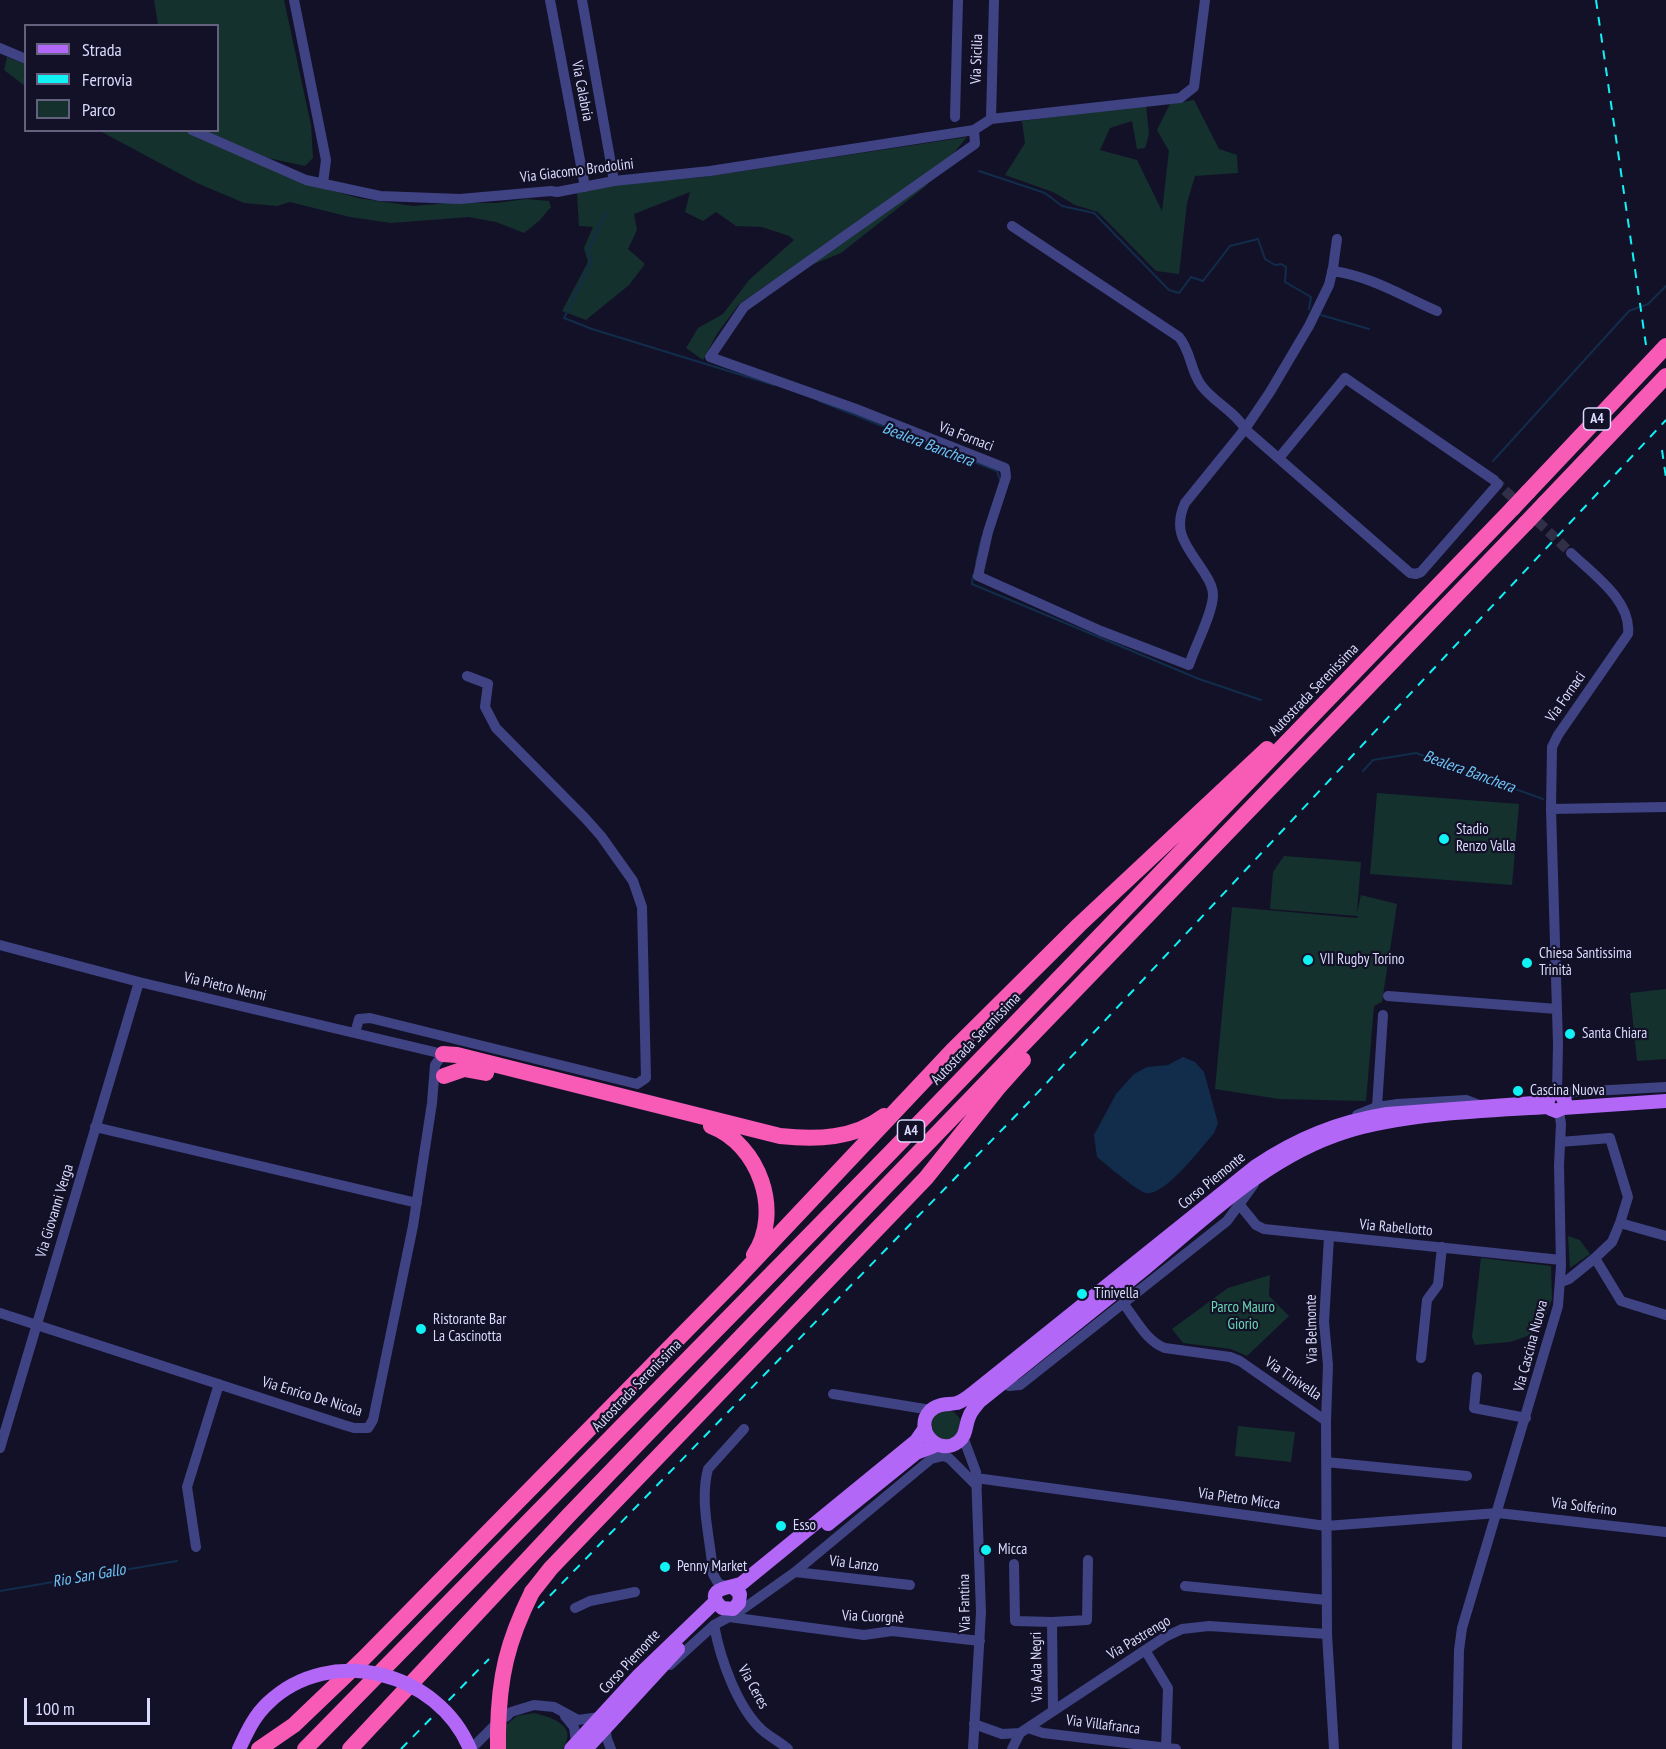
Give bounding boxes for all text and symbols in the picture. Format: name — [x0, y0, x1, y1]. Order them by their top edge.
legend — [24, 24, 219, 132]
street label: Via Sicilia — [967, 34, 987, 84]
text: Strada — [82, 38, 122, 61]
street label: Via Calabria — [567, 59, 597, 123]
text: Ferrovia — [82, 68, 132, 91]
text: Parco — [82, 98, 116, 121]
street label: Via Giacomo Brodolini — [519, 155, 635, 187]
road number: A4 — [1584, 408, 1610, 430]
street label: Via Fornaci — [936, 418, 996, 456]
water label: Bealera Banchera — [880, 419, 976, 471]
street label: Autostrada Serenissima — [1266, 640, 1362, 740]
street label: Via Fornaci — [1542, 668, 1590, 726]
water label: Bealera Banchera — [1421, 747, 1517, 797]
place label: Stadio Renzo Valla — [1456, 821, 1516, 856]
marker: Stadio Renzo Valla — [1437, 832, 1451, 846]
place label: Chiesa Santissima Trinità — [1539, 945, 1632, 980]
place label: VII Rugby Torino — [1320, 951, 1405, 969]
marker: VII Rugby Torino — [1301, 953, 1315, 967]
marker: Chiesa Santissima Trinità — [1520, 956, 1534, 970]
street label: Via Pietro Nenni — [182, 969, 268, 1005]
street label: Autostrada Serenissima — [928, 989, 1024, 1089]
place label: Santa Chiara — [1582, 1025, 1647, 1043]
marker: Santa Chiara — [1563, 1027, 1577, 1041]
place label: Cascina Nuova — [1530, 1082, 1605, 1100]
marker: Cascina Nuova — [1511, 1084, 1525, 1098]
road number: A4 — [898, 1120, 924, 1142]
street label: Corso Piemonte — [1175, 1149, 1249, 1213]
street label: Via Giovanni Verga — [32, 1162, 78, 1260]
street label: Via Rabellotto — [1359, 1216, 1433, 1240]
place label: Tinivella — [1094, 1285, 1139, 1303]
marker: Tinivella — [1075, 1287, 1089, 1301]
street label: Via Belmonte — [1302, 1294, 1322, 1364]
street label: Via Cascina Nuova — [1510, 1298, 1552, 1394]
park label: Parco Mauro Giorio — [1211, 1299, 1275, 1334]
place label: Ristorante Bar La Cascinotta — [433, 1311, 506, 1346]
marker: Ristorante Bar La Cascinotta — [414, 1322, 428, 1336]
street label: Autostrada Serenissima — [589, 1336, 685, 1436]
street label: Via Tinivella — [1261, 1354, 1325, 1404]
street label: Via Enrico De Nicola — [260, 1373, 364, 1421]
street label: Via Pietro Micca — [1197, 1484, 1281, 1514]
street label: Via Solferino — [1550, 1494, 1618, 1520]
place label: Esso — [793, 1517, 816, 1535]
marker: Esso — [774, 1519, 788, 1533]
place label: Micca — [998, 1541, 1027, 1559]
marker: Micca — [979, 1543, 993, 1557]
street label: Via Lanzo — [828, 1552, 880, 1576]
place label: Penny Market — [677, 1558, 747, 1576]
water label: Rio San Gallo — [51, 1560, 127, 1592]
marker: Penny Market — [658, 1560, 672, 1574]
street label: Via Fantina — [955, 1574, 975, 1632]
street label: Via Cuorgnè — [841, 1607, 905, 1627]
street label: Via Pastrengo — [1104, 1612, 1174, 1664]
street label: Corso Piemonte — [596, 1626, 664, 1698]
street label: Via Ada Negri — [1027, 1632, 1047, 1702]
street label: Via Ceres — [734, 1662, 772, 1712]
scale bar — [27, 1686, 153, 1724]
text: 100 m — [35, 1697, 75, 1720]
street label: Via Villafranca — [1065, 1712, 1141, 1738]

